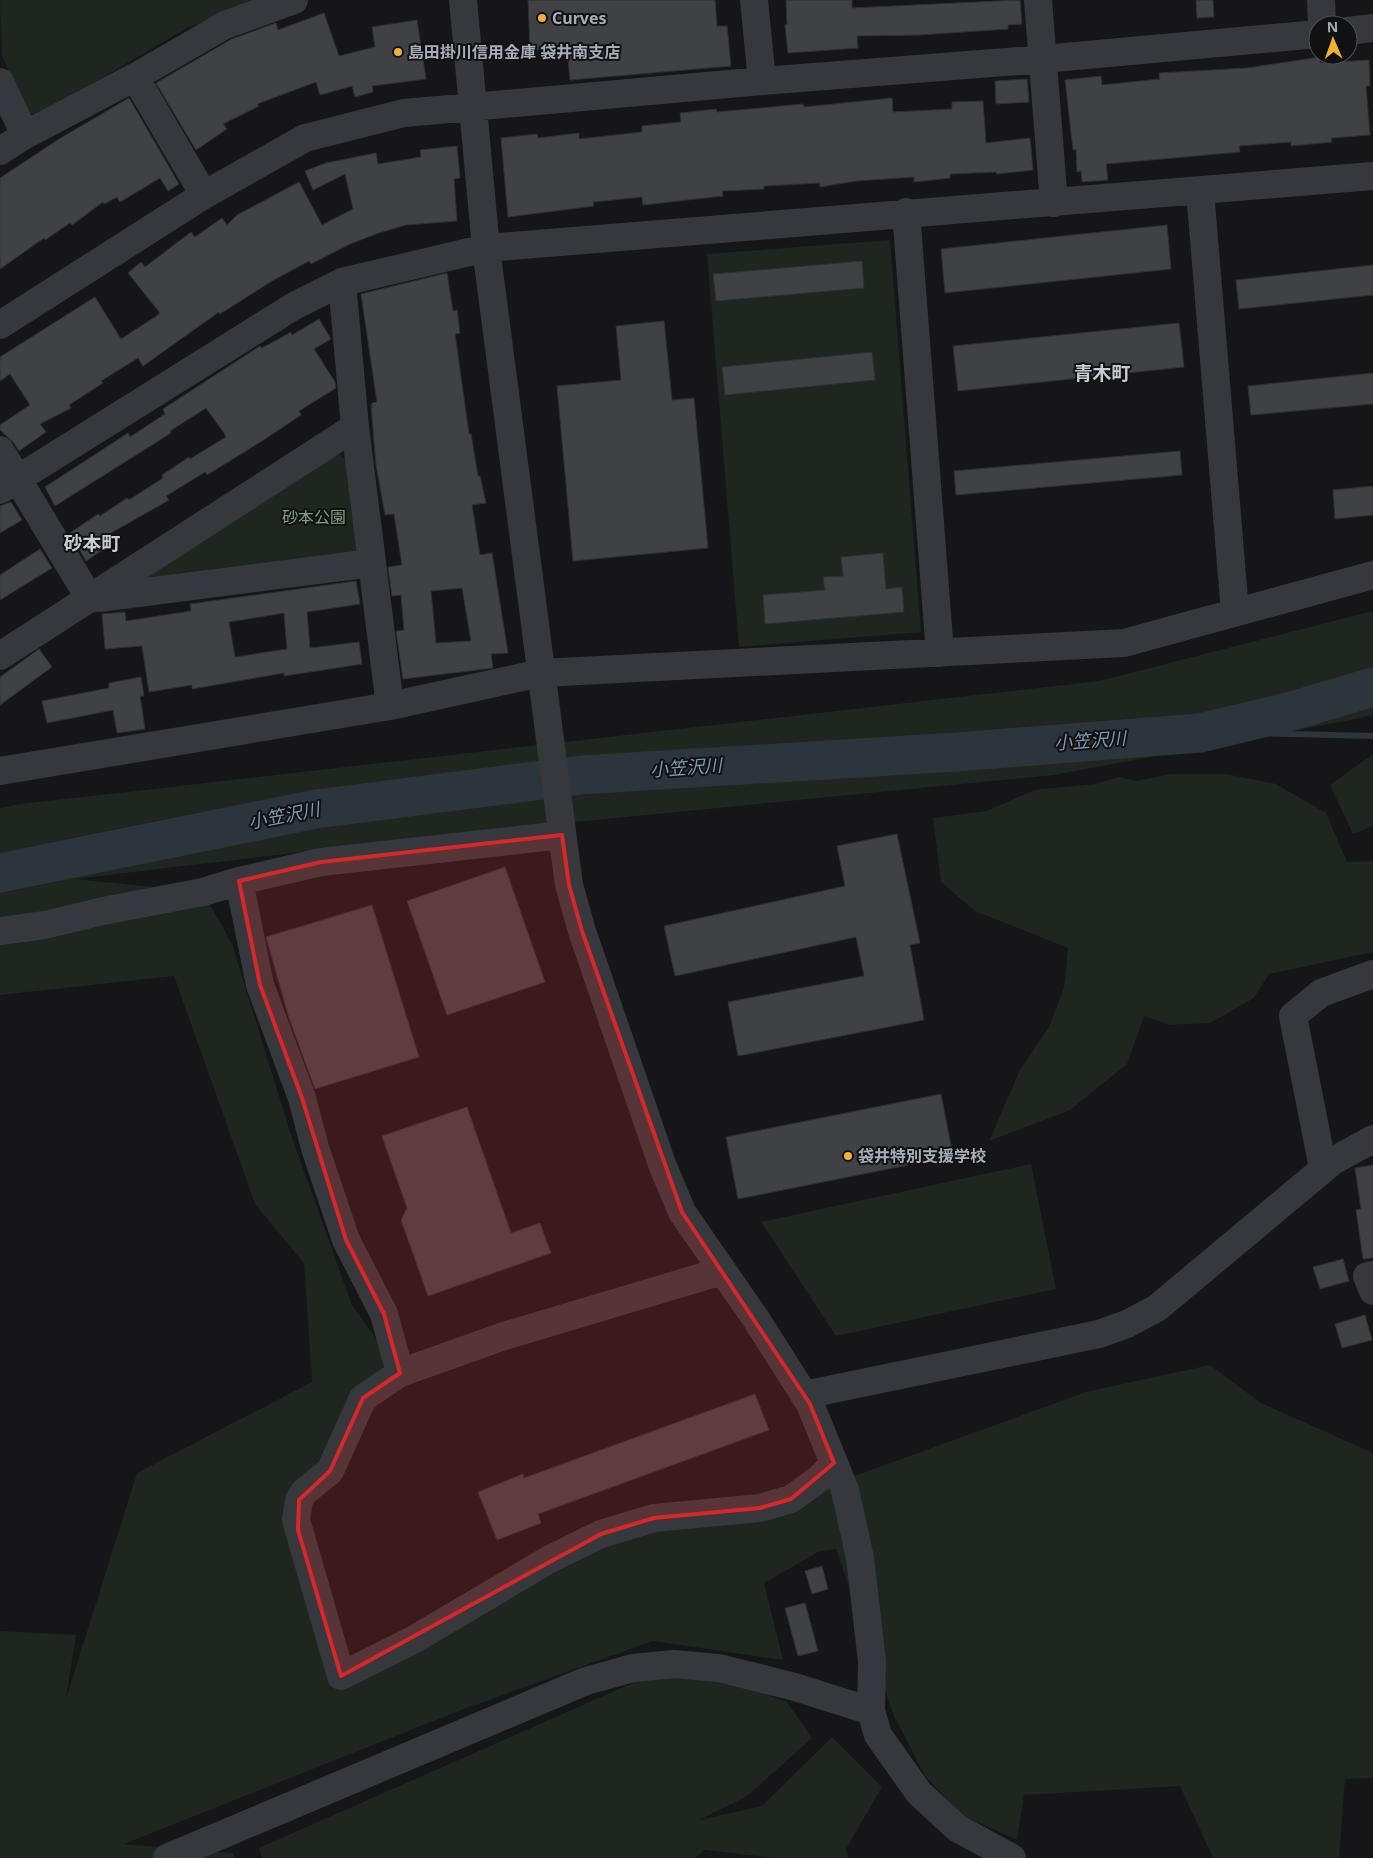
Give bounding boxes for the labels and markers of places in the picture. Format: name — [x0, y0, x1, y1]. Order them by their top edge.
place label: Curves — [552, 7, 607, 29]
marker: Curves — [536, 12, 548, 24]
place label: 島田掛川信用金庫 袋井南支店 — [408, 41, 620, 63]
marker: 島田掛川信用金庫 袋井南支店 — [392, 46, 404, 58]
place label: 袋井特別支援学校 — [858, 1145, 986, 1167]
marker: 袋井特別支援学校 — [842, 1150, 854, 1162]

